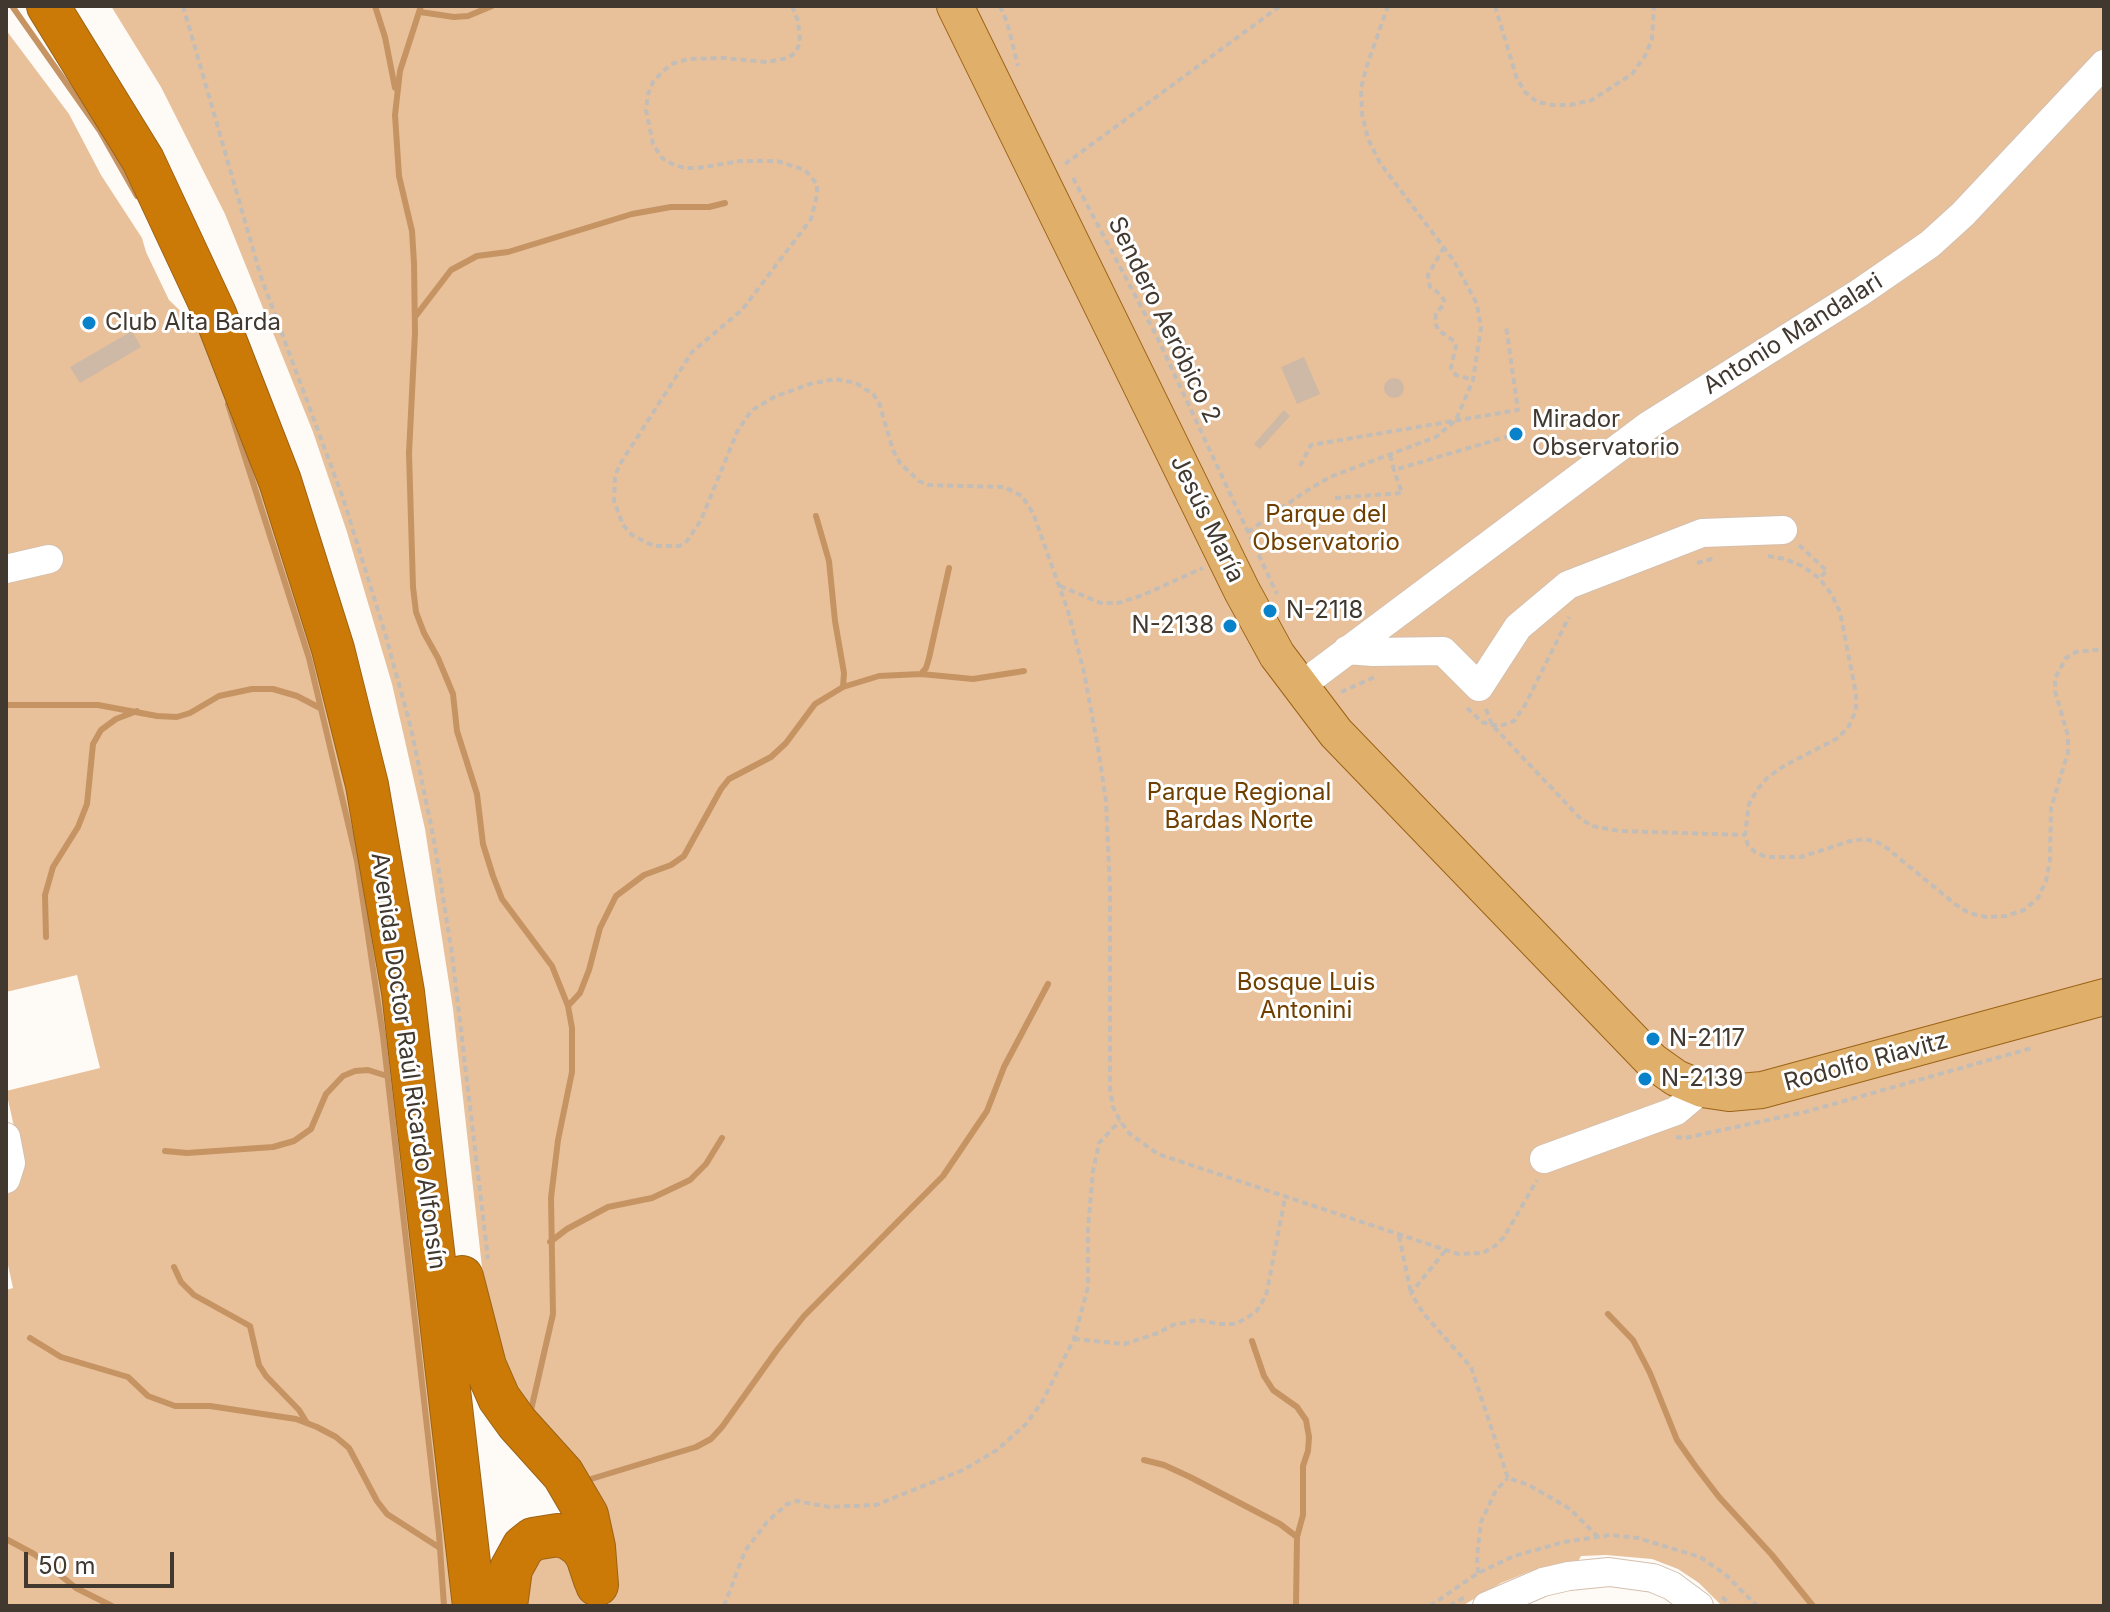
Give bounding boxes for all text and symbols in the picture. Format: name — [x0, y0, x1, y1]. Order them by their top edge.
street label: Sendero Aeróbico 2 — [1102, 212, 1226, 428]
street label: Antonio Mandalari — [1698, 267, 1888, 401]
place label: Club Alta Barda — [105, 309, 281, 337]
marker: Club Alta Barda — [80, 314, 98, 332]
place label: Mirador Observatorio — [1532, 406, 1680, 462]
marker: Mirador Observatorio — [1507, 425, 1525, 443]
street label: Jesús María — [1164, 451, 1250, 587]
park label: Parque del Observatorio — [1252, 501, 1400, 557]
place label: N-2118 — [1286, 597, 1363, 625]
marker: N-2118 — [1261, 602, 1279, 620]
place label: N-2138 — [1132, 612, 1214, 640]
marker: N-2138 — [1221, 617, 1239, 635]
park label: Parque Regional Bardas Norte — [1147, 779, 1331, 835]
street label: Avenida Doctor Raúl Ricardo Alfonsín — [364, 851, 452, 1271]
park label: Bosque Luis Antonini — [1237, 969, 1375, 1025]
place label: N-2117 — [1669, 1025, 1745, 1053]
street label: Rodolfo Riavitz — [1781, 1026, 1951, 1098]
marker: N-2117 — [1644, 1030, 1662, 1048]
place label: N-2139 — [1661, 1065, 1743, 1093]
marker: N-2139 — [1636, 1070, 1654, 1088]
scale bar — [28, 1536, 178, 1586]
text: 50 m — [38, 1551, 96, 1580]

